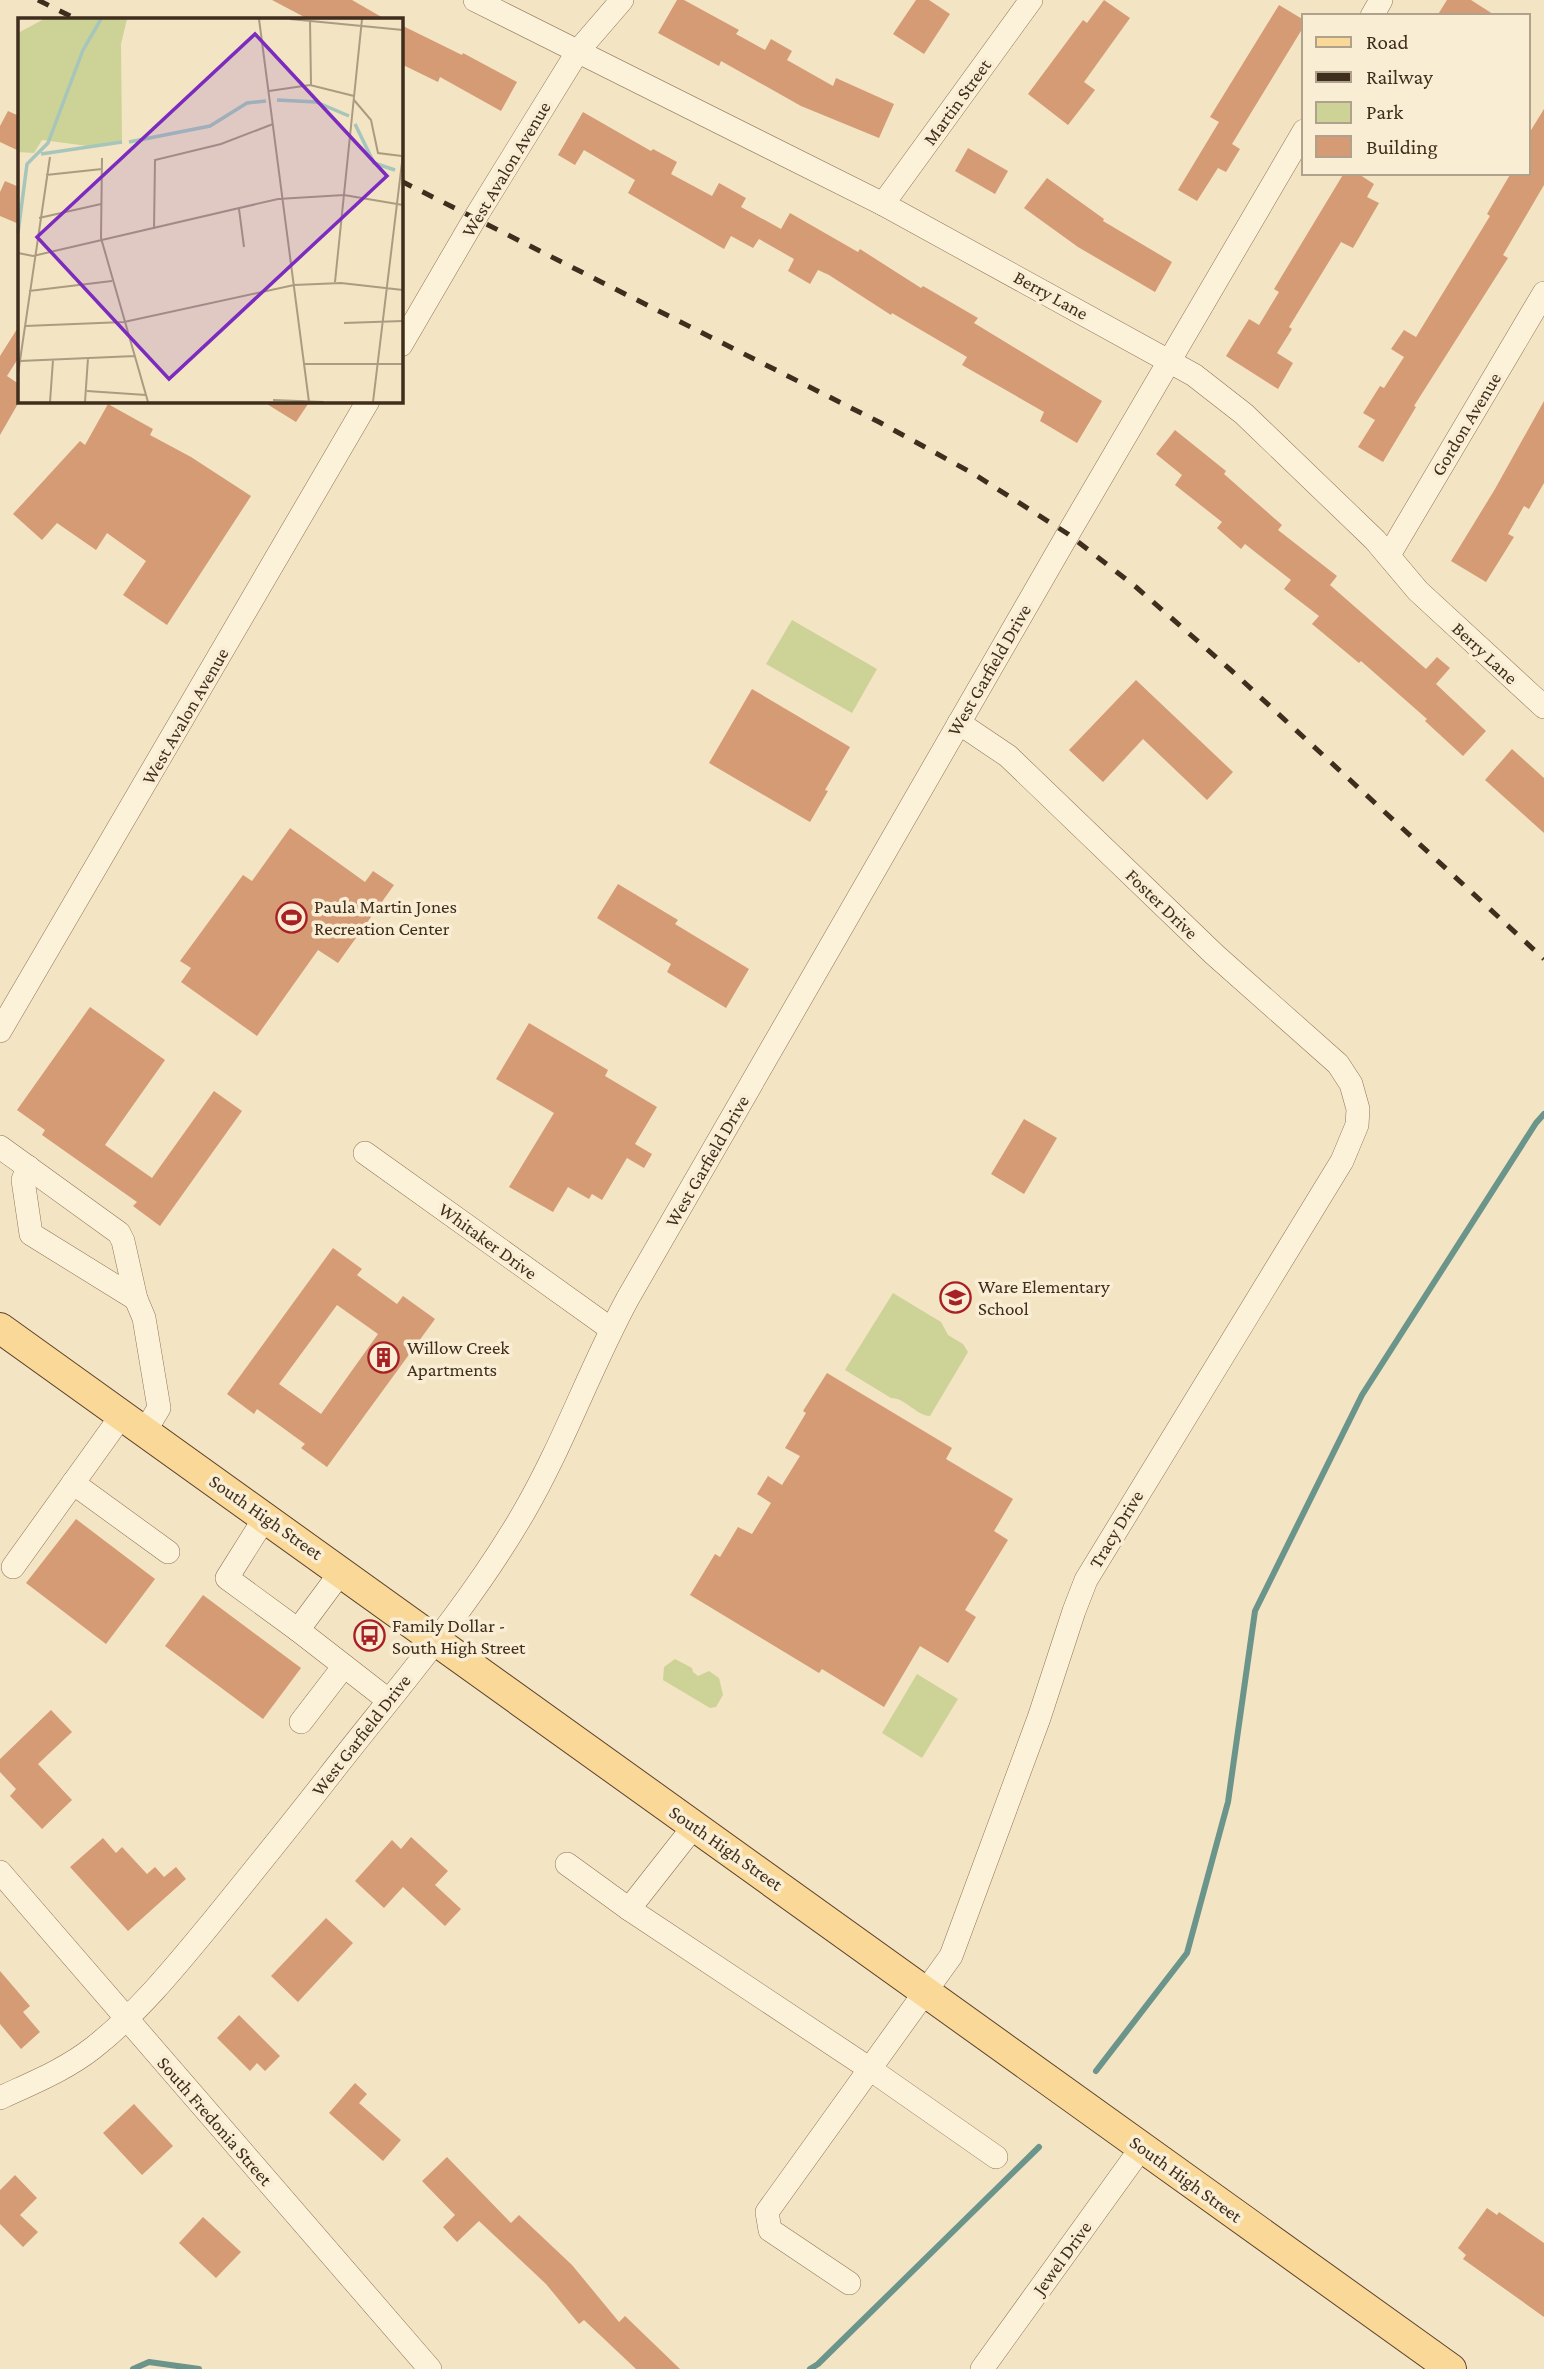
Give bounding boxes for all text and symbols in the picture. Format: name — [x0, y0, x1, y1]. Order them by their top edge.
legend — [1302, 14, 1530, 175]
inset map — [18, 18, 402, 402]
text: Road — [1366, 30, 1409, 54]
street label: Martin Street — [919, 54, 996, 149]
text: Railway — [1366, 65, 1433, 89]
street label: West Avalon Avenue — [457, 97, 555, 241]
text: Park — [1366, 100, 1403, 124]
text: Building — [1366, 135, 1438, 159]
street label: Berry Lane — [1010, 266, 1092, 324]
street label: Gordon Avenue — [1427, 368, 1505, 480]
street label: West Garfield Drive — [943, 601, 1035, 739]
street label: Berry Lane — [1448, 618, 1522, 688]
street label: West Avalon Avenue — [137, 644, 233, 788]
street label: Foster Drive — [1122, 864, 1202, 944]
place label: Paula Martin Jones Recreation Center — [314, 896, 457, 939]
sports icon: Paula Martin Jones Recreation Center — [274, 900, 308, 934]
street label: West Garfield Drive — [661, 1092, 753, 1230]
street label: Whitaker Drive — [435, 1198, 541, 1284]
place label: Ware Elementary School — [978, 1276, 1110, 1319]
school or university icon: Ware Elementary School — [938, 1280, 972, 1314]
place label: Willow Creek Apartments — [407, 1337, 510, 1380]
building icon: Willow Creek Apartments — [367, 1341, 401, 1375]
street label: South High Street — [205, 1470, 327, 1564]
street label: Tracy Drive — [1085, 1486, 1147, 1572]
place label: Family Dollar - South High Street — [392, 1615, 526, 1658]
bus stop icon: Family Dollar - South High Street — [352, 1619, 386, 1653]
street label: West Garfield Drive — [307, 1670, 415, 1800]
street label: South High Street — [665, 1801, 787, 1895]
street label: South Fredonia Street — [153, 2052, 277, 2190]
street label: South High Street — [1126, 2131, 1247, 2227]
street label: Jewel Drive — [1027, 2217, 1096, 2301]

